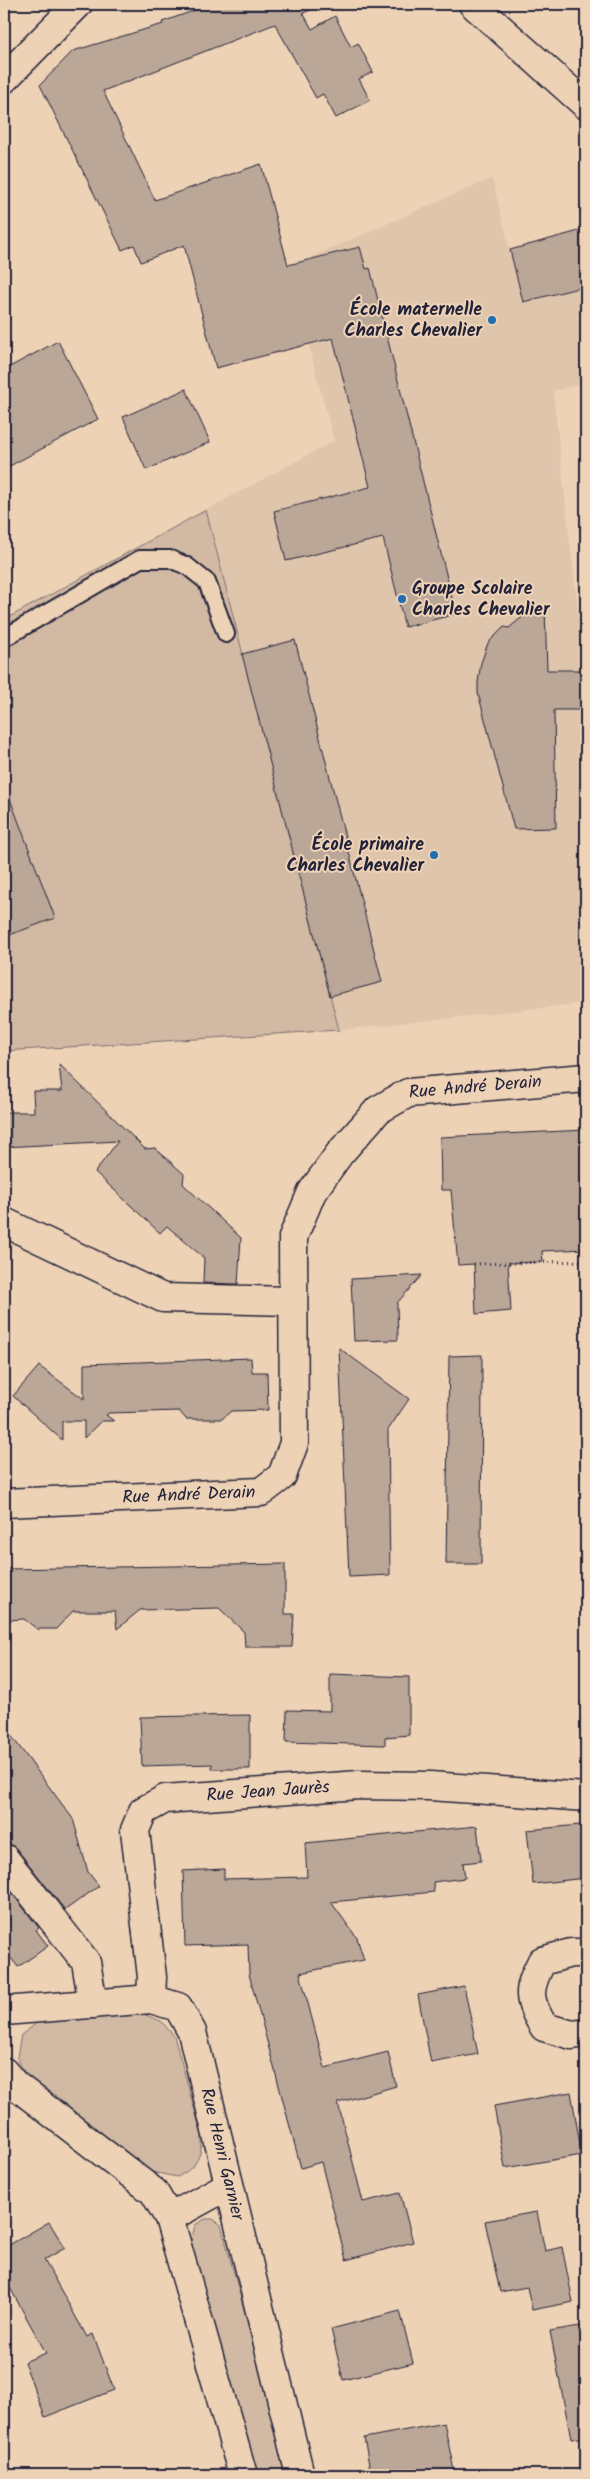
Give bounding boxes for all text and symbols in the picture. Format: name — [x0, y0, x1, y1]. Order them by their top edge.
place label: École maternelle Charles Chevalier — [345, 296, 483, 346]
marker: École maternelle Charles Chevalier — [486, 314, 498, 326]
place label: Groupe Scolaire Charles Chevalier — [412, 575, 551, 625]
marker: Groupe Scolaire Charles Chevalier — [396, 593, 408, 605]
place label: École primaire Charles Chevalier — [287, 831, 425, 881]
marker: École primaire Charles Chevalier — [428, 849, 440, 861]
street label: Rue André Derain — [408, 1067, 543, 1107]
street label: Rue André Derain — [122, 1478, 256, 1512]
street label: Rue Jean Jaurès — [205, 1773, 331, 1810]
street label: Rue Henri Garnier — [192, 2085, 252, 2224]

